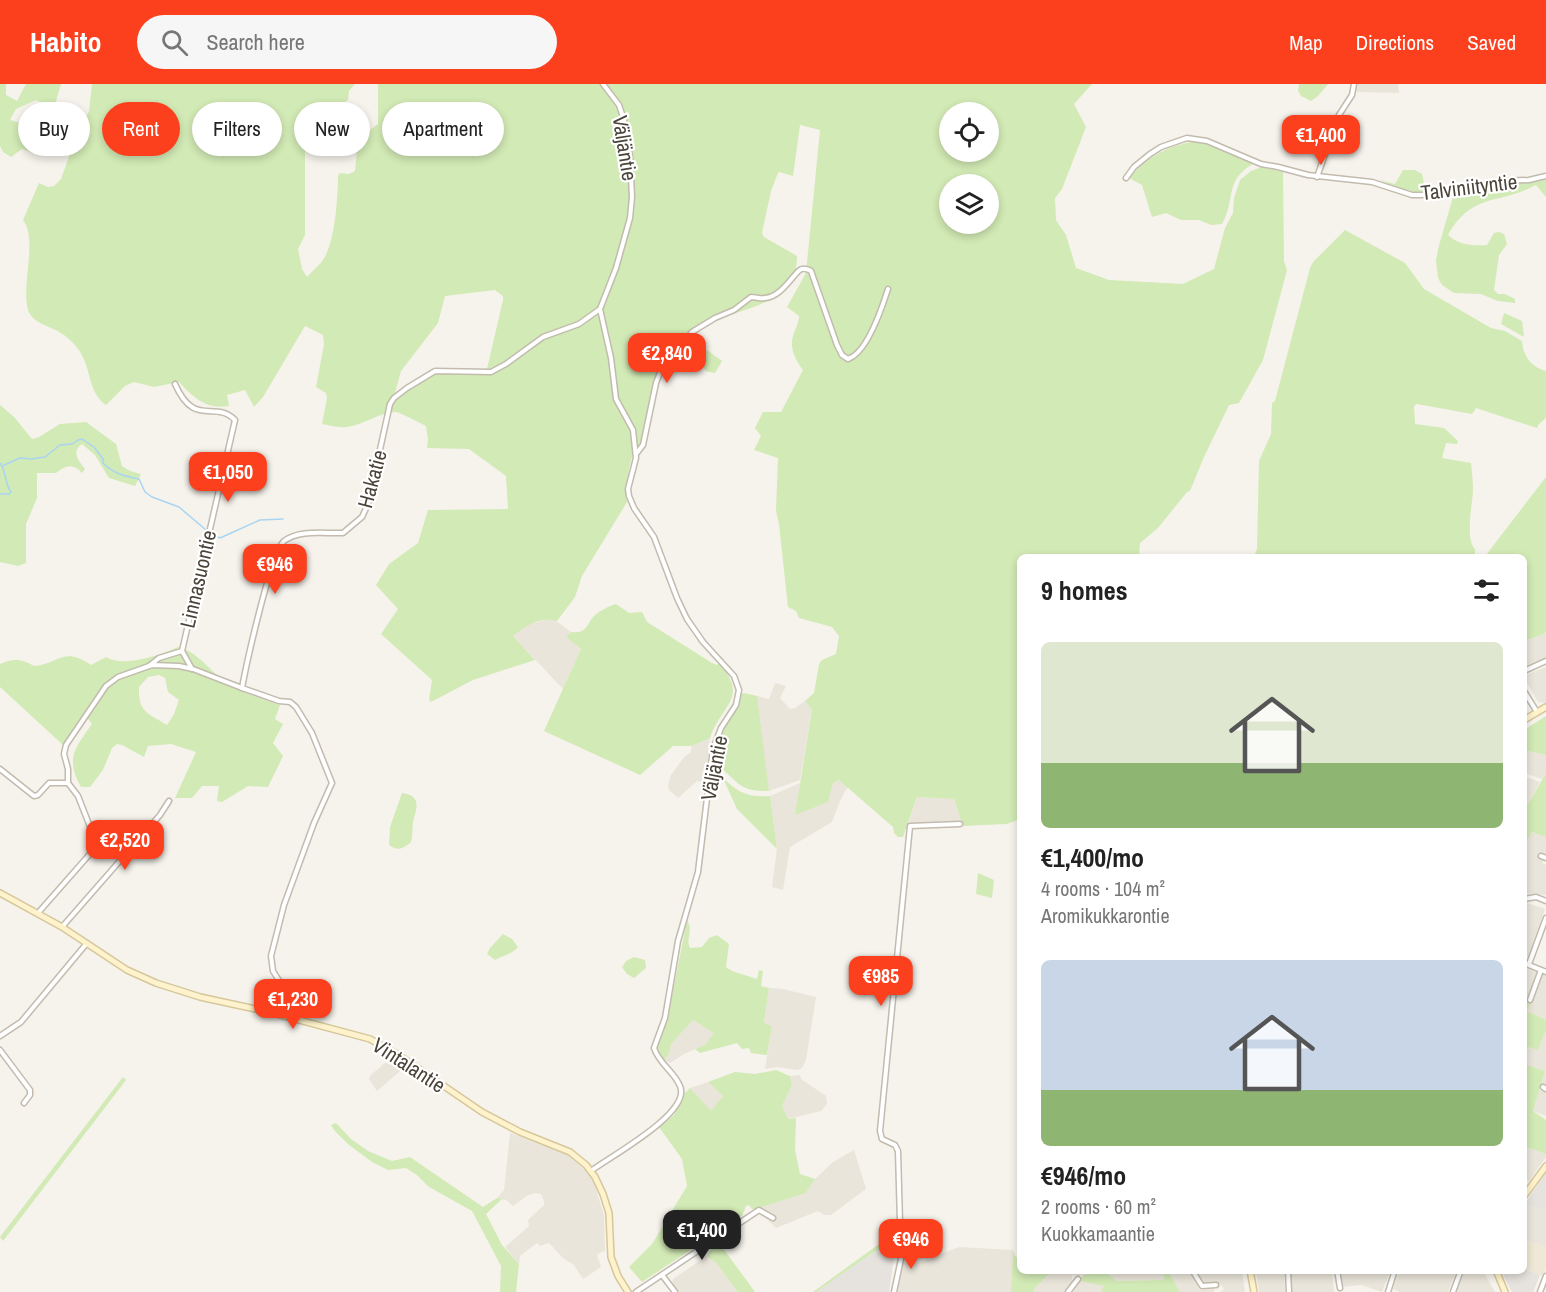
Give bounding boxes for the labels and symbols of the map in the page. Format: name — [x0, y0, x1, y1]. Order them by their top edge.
street label: Väljäntie — [606, 113, 644, 183]
pin: €1,400 — [1272, 115, 1370, 166]
street label: Talviniityntie — [1419, 167, 1519, 207]
pin: €2,840 — [618, 333, 716, 384]
street label: Hakatie — [350, 447, 394, 511]
pin: €1,050 — [179, 452, 277, 503]
street label: Linnasuontie — [173, 527, 223, 631]
pin: €946 — [239, 544, 311, 595]
street label: Väljäntie — [693, 733, 735, 803]
pin: €2,520 — [76, 820, 174, 871]
pin: €985 — [845, 956, 917, 1007]
pin: €1,230 — [244, 979, 342, 1030]
street label: Vintalantie — [367, 1030, 451, 1100]
pin: €1,400 — [653, 1210, 751, 1261]
pin: €946 — [875, 1219, 947, 1270]

